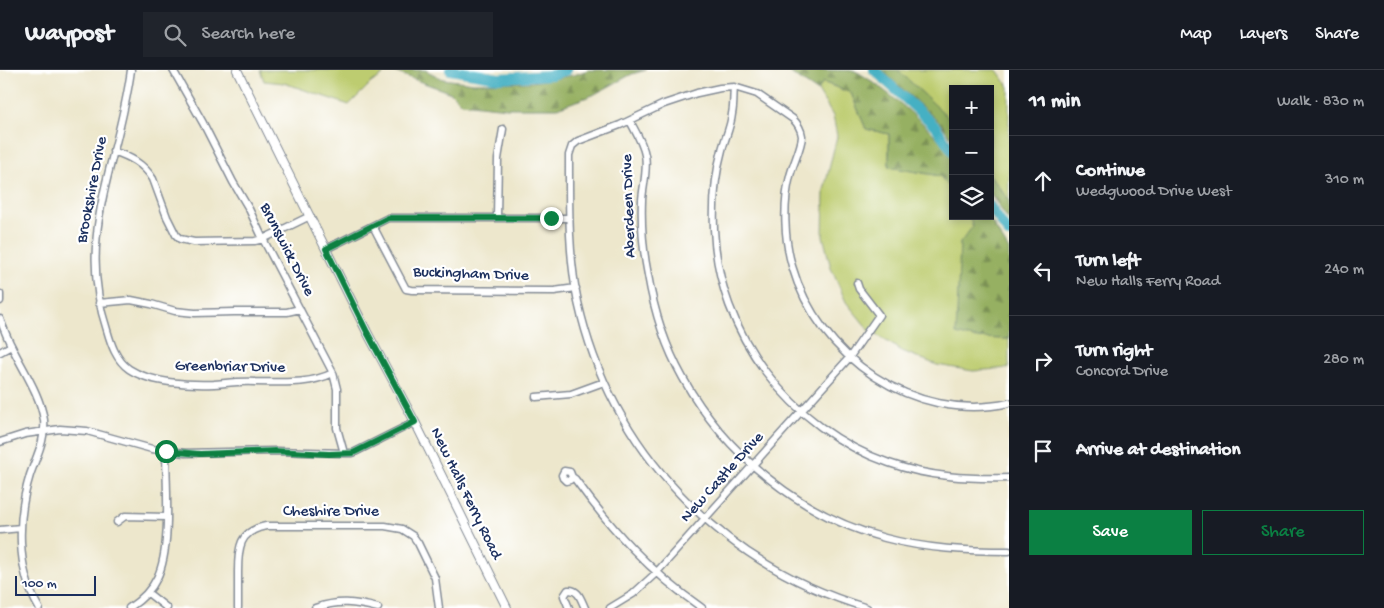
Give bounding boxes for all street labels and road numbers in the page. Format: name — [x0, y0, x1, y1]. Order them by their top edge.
street label: Brookshire Drive — [73, 134, 113, 246]
street label: Aberdeen Drive — [619, 153, 641, 258]
street label: Brunswick Drive — [254, 199, 318, 300]
street label: Buckingham Drive — [412, 263, 530, 287]
street label: Greenbriar Drive — [175, 358, 286, 378]
street label: New Halls Ferry Road — [425, 425, 506, 564]
street label: New Castle Drive — [677, 428, 769, 527]
street label: Cheshire Drive — [283, 503, 380, 522]

